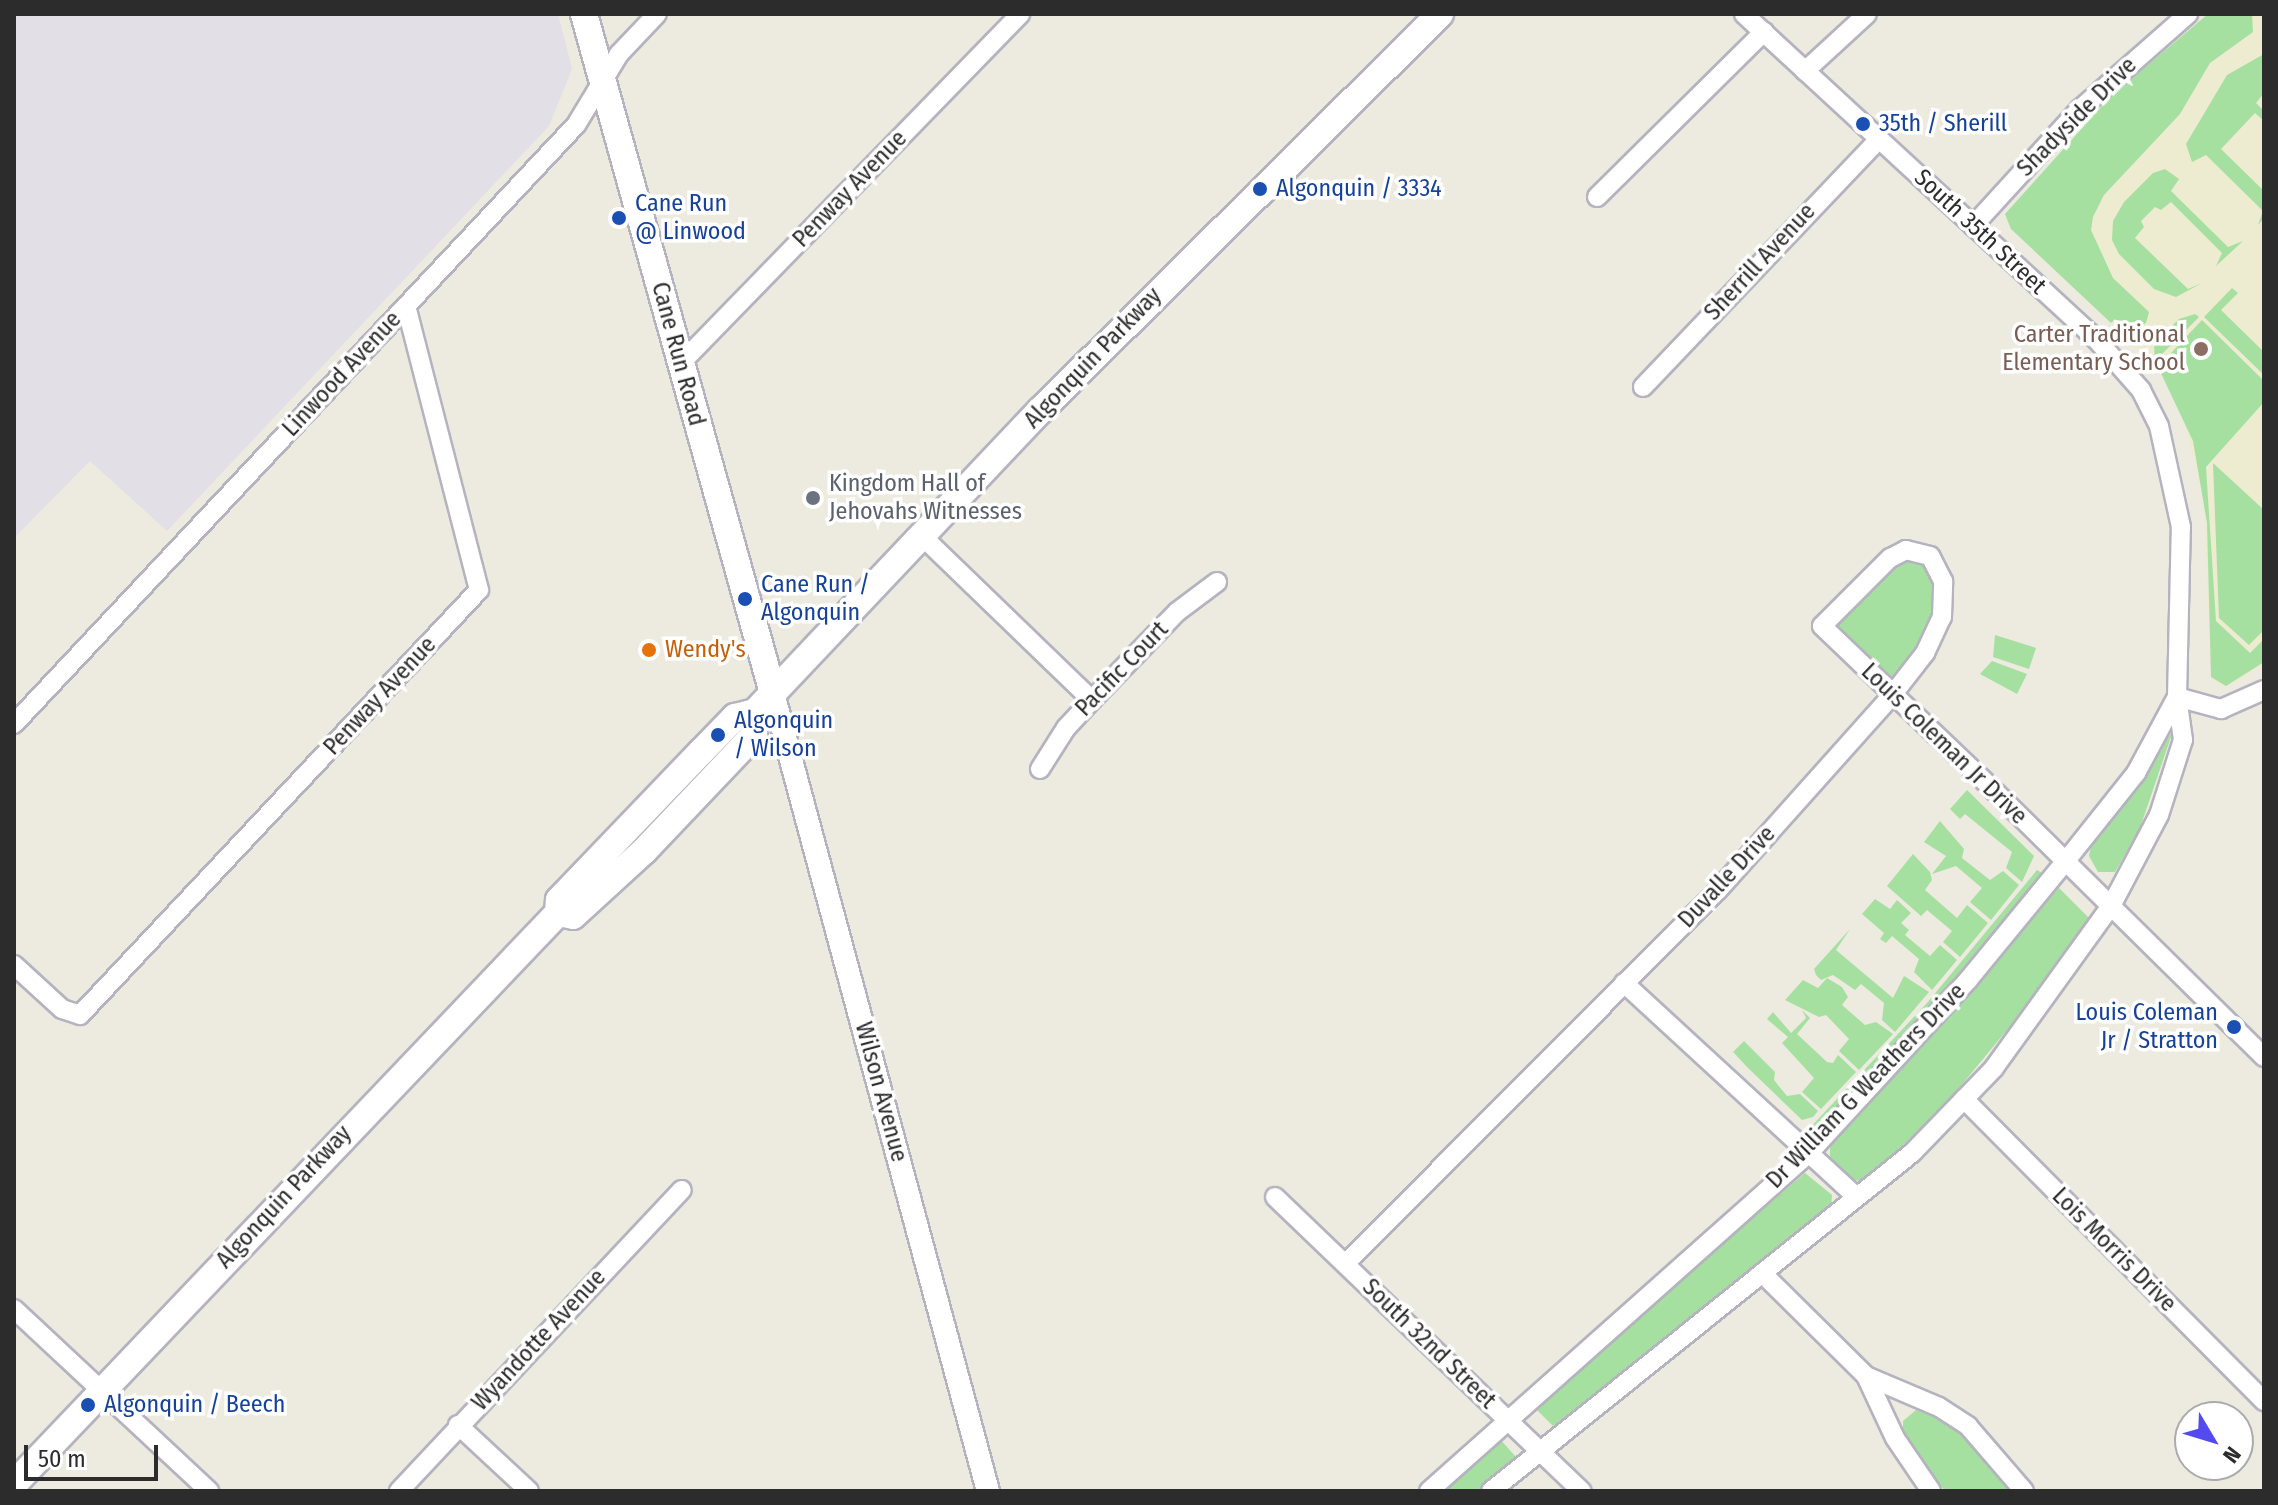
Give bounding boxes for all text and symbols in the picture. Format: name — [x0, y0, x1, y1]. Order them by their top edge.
street label: Shadyside Drive — [2011, 51, 2143, 183]
place label: 35th / Sherill — [1879, 110, 2007, 138]
marker: 35th / Sherill — [1854, 115, 1872, 133]
street label: Penway Avenue — [787, 124, 913, 254]
street label: South 35th Street — [1908, 163, 2052, 301]
place label: Algonquin / 3334 — [1276, 175, 1442, 203]
marker: Algonquin / 3334 — [1251, 180, 1269, 198]
place label: Cane Run @ Linwood — [635, 190, 746, 246]
street label: Sherrill Avenue — [1698, 197, 1822, 327]
marker: Cane Run @ Linwood — [610, 209, 628, 227]
street label: Cane Run Road — [645, 279, 711, 429]
street label: Algonquin Parkway — [1018, 281, 1168, 435]
street label: Linwood Avenue — [277, 305, 407, 443]
place label: Carter Traditional Elementary School — [2002, 321, 2185, 377]
marker: Carter Traditional Elementary School — [2192, 340, 2210, 358]
place label: Kingdom Hall of Jehovahs Witnesses — [829, 470, 1022, 526]
marker: Kingdom Hall of Jehovahs Witnesses — [804, 489, 822, 507]
place label: Cane Run / Algonquin — [761, 571, 870, 627]
marker: Cane Run / Algonquin — [736, 590, 754, 608]
street label: Pacific Court — [1070, 615, 1174, 723]
street label: Penway Avenue — [318, 631, 442, 761]
place label: Wendy's — [665, 636, 746, 664]
marker: Wendy's — [640, 641, 658, 659]
street label: Louis Coleman Jr Drive — [1855, 657, 2033, 831]
place label: Algonquin / Wilson — [734, 707, 833, 763]
marker: Algonquin / Wilson — [709, 726, 727, 744]
street label: Duvalle Drive — [1672, 820, 1782, 934]
street label: Dr William G Weathers Drive — [1760, 977, 1972, 1195]
place label: Louis Coleman Jr / Stratton — [2076, 999, 2218, 1055]
marker: Louis Coleman Jr / Stratton — [2225, 1018, 2243, 1036]
street label: Wilson Avenue — [849, 1019, 913, 1165]
street label: Algonquin Parkway — [210, 1120, 358, 1274]
street label: Lois Morris Drive — [2046, 1182, 2182, 1318]
street label: Wyandotte Avenue — [466, 1263, 612, 1417]
street label: South 32nd Street — [1356, 1273, 1502, 1415]
place label: Algonquin / Beech — [104, 1391, 286, 1419]
marker: Algonquin / Beech — [79, 1396, 97, 1414]
north arrow — [2174, 1401, 2254, 1481]
scale bar — [28, 1429, 162, 1479]
text: N — [2217, 1441, 2246, 1468]
text: 50 m — [38, 1445, 86, 1473]

